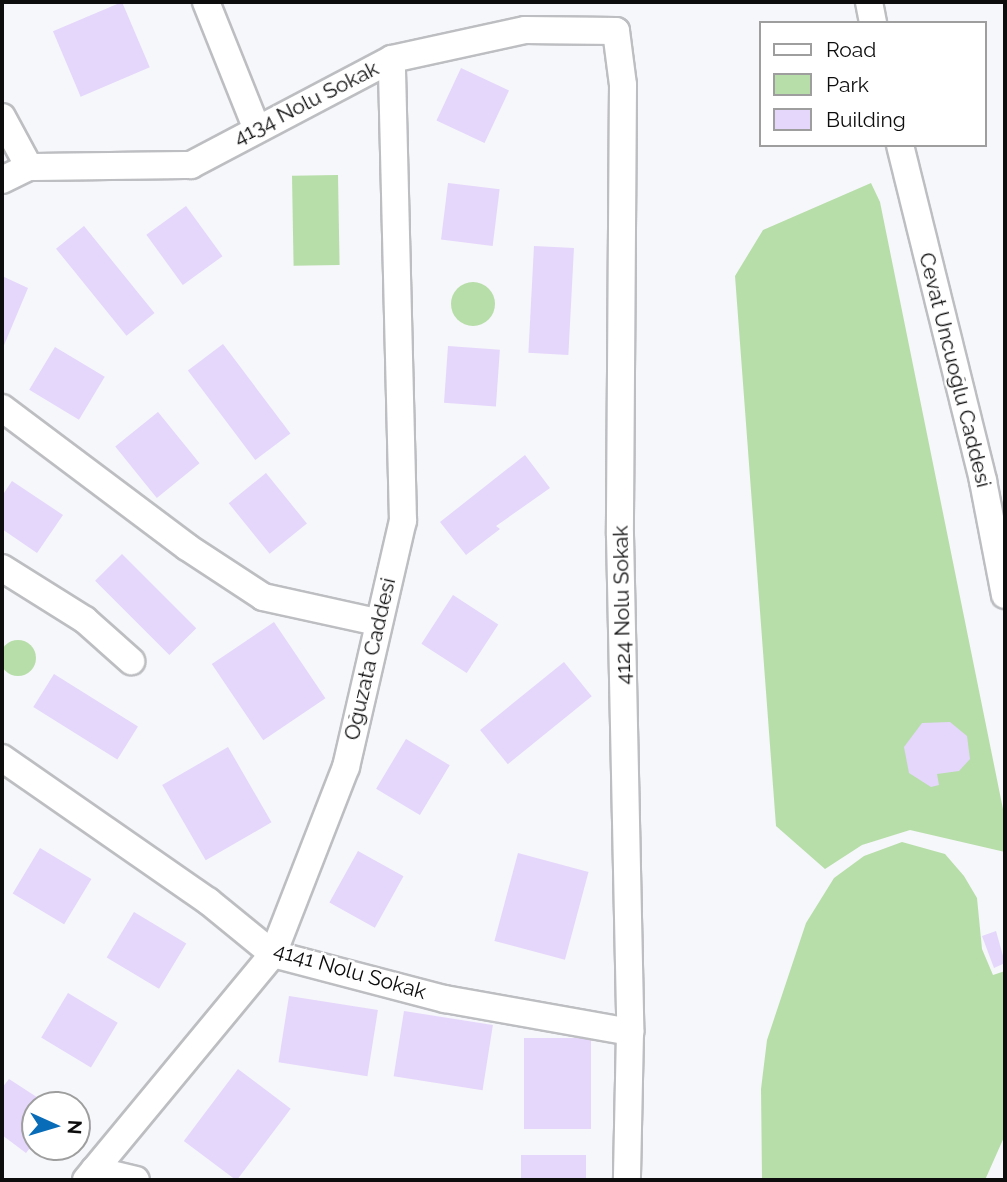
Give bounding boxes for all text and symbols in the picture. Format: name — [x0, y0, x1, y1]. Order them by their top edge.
legend — [758, 21, 986, 147]
text: Road — [826, 37, 876, 62]
street label: 4134 Nolu Sokak — [229, 56, 383, 150]
text: Park — [826, 72, 869, 97]
text: Building — [826, 107, 906, 132]
street label: Cevat Uncuoğlu Caddesi — [914, 250, 996, 490]
street label: 4124 Nolu Sokak — [608, 525, 636, 685]
street label: Oğuzata Caddesi — [339, 575, 401, 743]
street label: 4141 Nolu Sokak — [271, 937, 429, 1005]
north arrow — [21, 1091, 91, 1161]
text: N — [63, 1119, 86, 1135]

